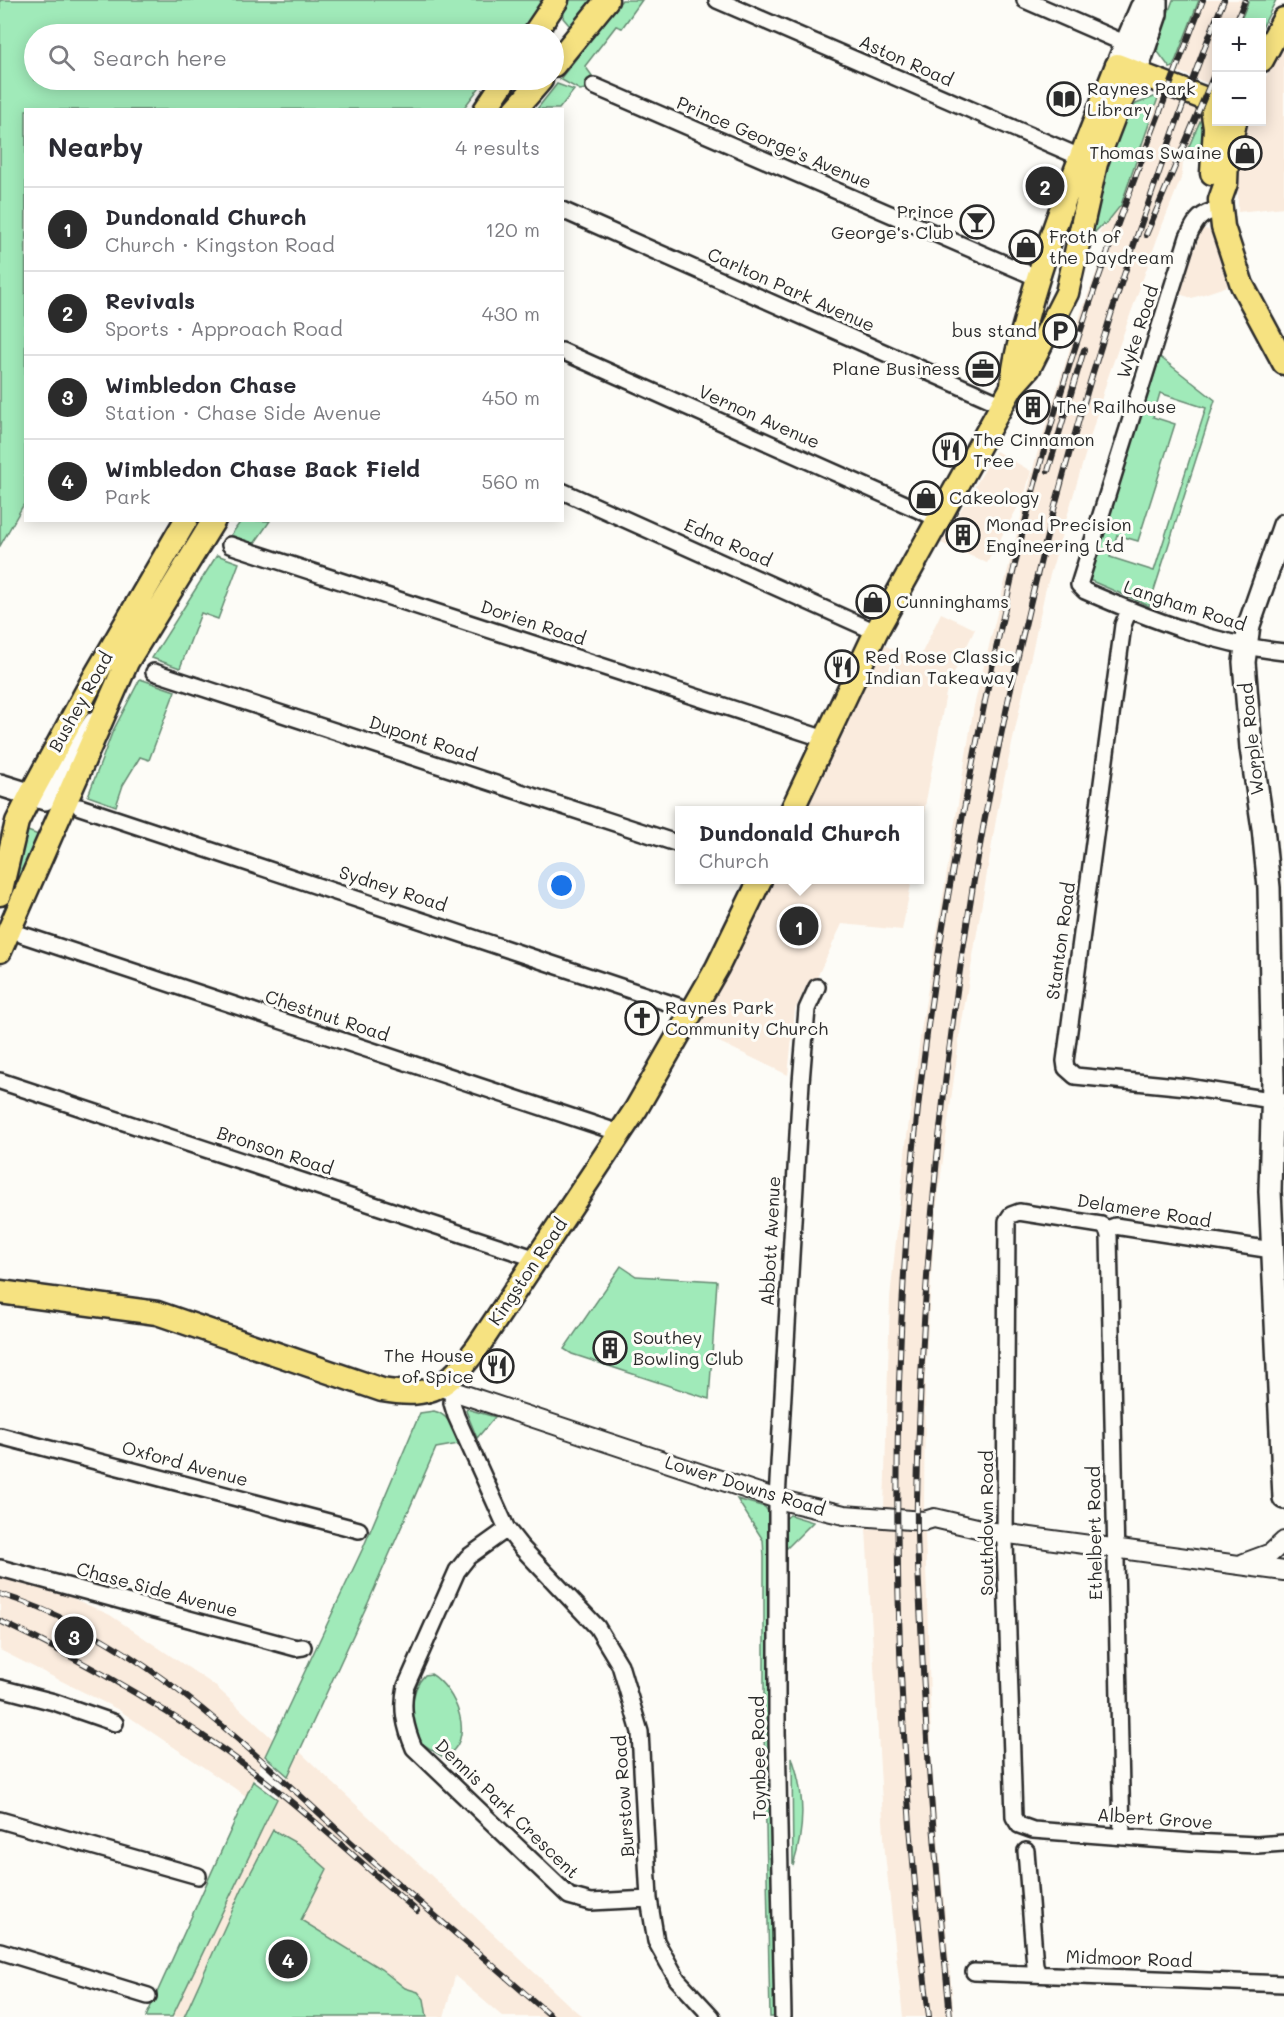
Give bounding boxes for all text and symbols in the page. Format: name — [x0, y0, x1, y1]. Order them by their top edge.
map controls — [1212, 18, 1266, 126]
button: + — [1212, 18, 1266, 72]
search box — [24, 24, 564, 90]
street label: Aston Road — [856, 29, 957, 91]
icon: search — [45, 41, 78, 74]
text: Search here — [93, 43, 227, 72]
button: − — [1212, 72, 1266, 126]
place label: Raynes Park Library — [1087, 76, 1196, 121]
library icon: Raynes Park Library — [1046, 81, 1082, 117]
street label: Prince George's Avenue — [673, 90, 876, 194]
text: Nearby — [48, 130, 143, 164]
text: 4 results — [455, 134, 540, 160]
shop icon: Thomas Swaine — [1227, 135, 1263, 171]
place label: Thomas Swaine — [1089, 140, 1222, 164]
pin: 2 — [1026, 164, 1064, 208]
place label: Prince George's Club — [831, 199, 954, 244]
text: Dundonald Church — [105, 202, 306, 231]
bar icon: Prince George's Club — [959, 204, 995, 240]
text: 1 — [63, 216, 72, 242]
text: 120 m — [485, 216, 540, 242]
place label: Froth of the Daydream — [1049, 224, 1174, 269]
shop icon: Froth of the Daydream — [1008, 229, 1044, 265]
text: Church · Kingston Road — [105, 231, 335, 257]
street label: Carlton Park Avenue — [704, 241, 879, 337]
street label: Wyke Road — [1111, 282, 1163, 381]
text: Revivals — [105, 286, 195, 315]
text: 2 — [62, 300, 73, 326]
text: 430 m — [482, 300, 540, 326]
parking icon: bus stand — [1042, 313, 1078, 349]
text: Sports · Approach Road — [105, 315, 343, 341]
place label: bus stand — [952, 318, 1037, 342]
office icon: Plane Business — [965, 351, 1001, 387]
place label: Plane Business — [833, 356, 960, 380]
text: Wimbledon Chase — [105, 370, 296, 399]
street label: Vernon Avenue — [695, 379, 824, 454]
text: 3 — [62, 384, 74, 410]
text: 450 m — [482, 384, 540, 410]
building icon: The Railhouse — [1015, 389, 1051, 425]
place label: The Railhouse — [1056, 394, 1176, 418]
text: Station · Chase Side Avenue — [105, 399, 381, 425]
place label: The Cinnamon Tree — [973, 427, 1095, 472]
restaurant icon: The Cinnamon Tree — [932, 432, 968, 468]
text: Wimbledon Chase Back Field — [105, 454, 420, 483]
text: 4 — [61, 468, 74, 494]
text: 560 m — [482, 468, 540, 494]
shop icon: Cakeology — [908, 480, 944, 516]
text: Park — [105, 483, 150, 509]
place label: Cakeology — [949, 485, 1039, 509]
street label: Edna Road — [681, 512, 776, 572]
place label: Monad Precision Engineering Ltd — [986, 512, 1132, 557]
building icon: Monad Precision Engineering Ltd — [945, 517, 981, 553]
street label: Langham Road — [1121, 574, 1250, 636]
shop icon: Cunninghams — [855, 584, 891, 620]
place label: Cunninghams — [896, 589, 1009, 613]
street label: Dorien Road — [478, 594, 589, 650]
place label: Red Rose Classic Indian Takeaway — [865, 644, 1015, 689]
street label: Bushey Road — [43, 647, 118, 756]
restaurant icon: Red Rose Classic Indian Takeaway — [824, 649, 860, 685]
street label: Worple Road — [1233, 682, 1269, 796]
street label: Dupont Road — [366, 709, 481, 767]
popup — [675, 806, 924, 884]
text: Dundonald Church — [699, 818, 900, 847]
text: Church — [699, 847, 768, 873]
street label: Sydney Road — [336, 859, 450, 917]
your location — [547, 871, 576, 900]
street label: Stanton Road — [1040, 881, 1080, 1001]
pin: 1 — [780, 904, 818, 948]
street label: Chestnut Road — [262, 984, 392, 1046]
place label: Raynes Park Community Church — [665, 995, 828, 1040]
church icon: Raynes Park Community Church — [624, 1000, 660, 1036]
street label: Bronson Road — [214, 1120, 336, 1180]
street label: Abbott Avenue — [755, 1175, 785, 1306]
street label: Delamere Road — [1075, 1188, 1213, 1232]
street label: Kingston Road — [482, 1213, 572, 1330]
place label: Southey Bowling Club — [633, 1325, 744, 1370]
building icon: Southey Bowling Club — [592, 1330, 628, 1366]
place label: The House of Spice — [384, 1343, 474, 1388]
restaurant icon: The House of Spice — [479, 1348, 515, 1384]
street label: Oxford Avenue — [120, 1435, 251, 1491]
street label: Lower Downs Road — [662, 1449, 828, 1521]
street label: Southdown Road — [974, 1450, 998, 1596]
street label: Ethelbert Road — [1081, 1466, 1107, 1600]
street label: Chase Side Avenue — [74, 1556, 241, 1622]
pin: 3 — [54, 1614, 94, 1658]
street label: Toynbee Road — [745, 1696, 771, 1820]
street label: Dennis Park Crescent — [431, 1733, 585, 1883]
street label: Burstow Road — [607, 1734, 639, 1858]
street label: Albert Grove — [1096, 1802, 1214, 1834]
pin: 4 — [268, 1936, 308, 1982]
street label: Midmoor Road — [1065, 1944, 1193, 1972]

